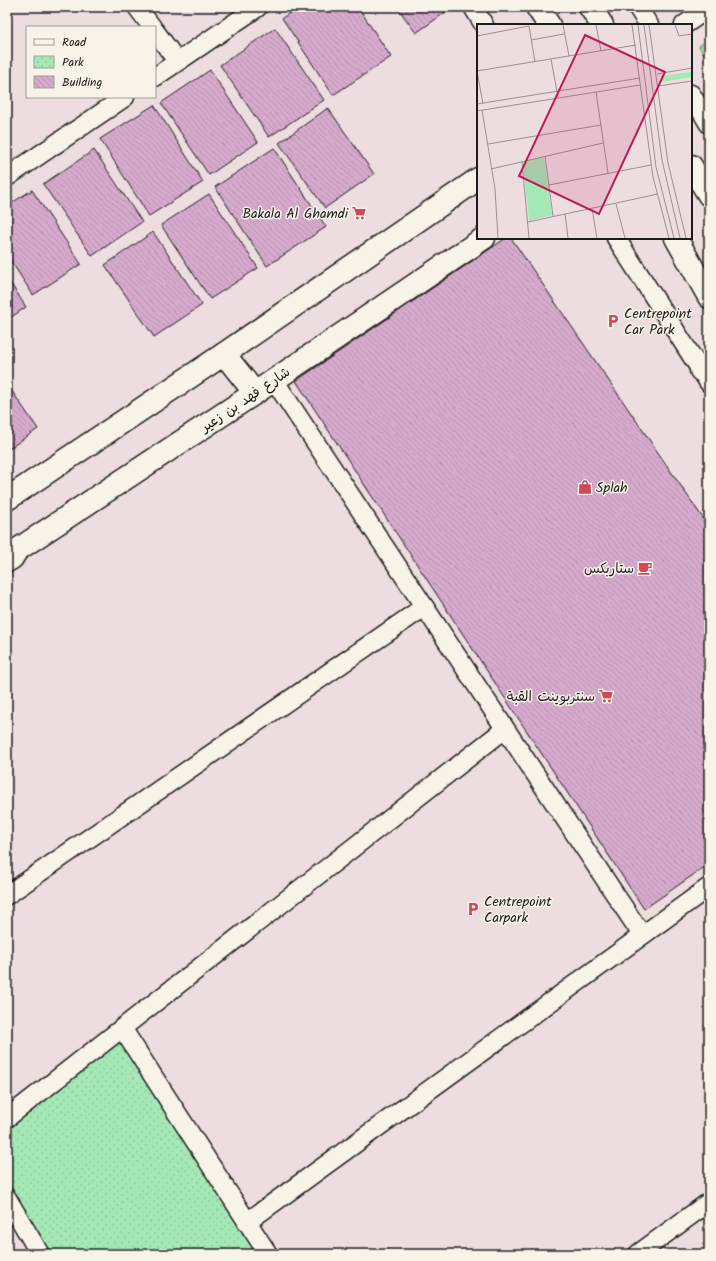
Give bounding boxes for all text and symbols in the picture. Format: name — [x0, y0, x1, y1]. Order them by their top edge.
inset map — [477, 24, 692, 239]
legend — [26, 26, 156, 98]
text: Road — [62, 33, 87, 52]
text: Park — [62, 53, 84, 72]
text: Building — [62, 73, 102, 92]
place label: Bakala Al Ghamdi — [242, 203, 349, 225]
supermarket icon: Bakala Al Ghamdi — [351, 205, 367, 221]
place label: Centrepoint Car Park — [624, 303, 692, 341]
parking icon: Centrepoint Car Park — [605, 313, 621, 329]
street label: شارع فهد بن زعير — [195, 362, 295, 439]
place label: Splah — [596, 477, 628, 499]
shop icon: Splah — [577, 479, 593, 495]
place label: ستاربكس — [584, 558, 634, 580]
cafe icon: ستاربكس — [637, 560, 653, 576]
place label: سنتربوينت القبة — [507, 686, 595, 708]
supermarket icon: سنتربوينت القبة — [598, 688, 614, 704]
place label: Centrepoint Carpark — [484, 891, 552, 929]
parking icon: Centrepoint Carpark — [465, 901, 481, 917]

